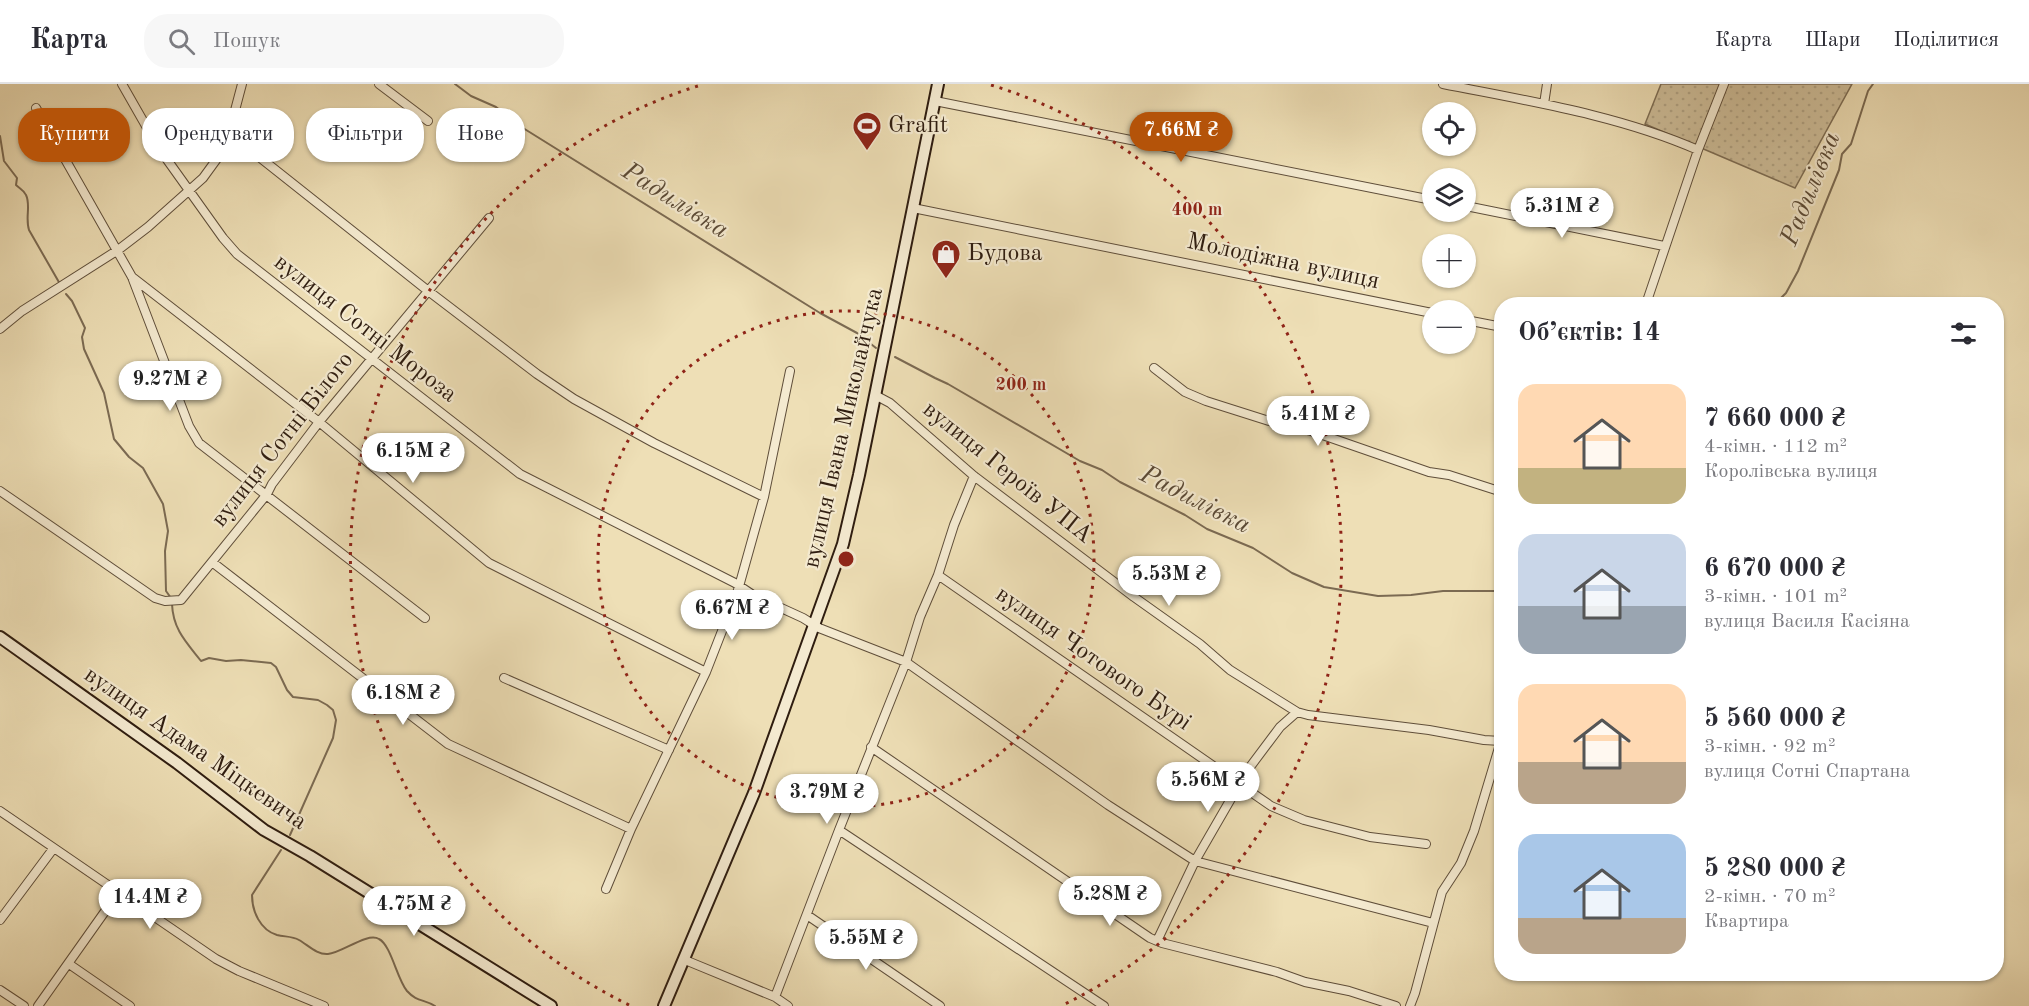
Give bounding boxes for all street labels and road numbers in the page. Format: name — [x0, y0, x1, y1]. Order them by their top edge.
street label: Молодіжна вулиця — [1185, 230, 1381, 294]
street label: вулиця Сотні Мороза — [269, 250, 461, 408]
street label: вулиця Івана Миколайчука — [800, 285, 888, 571]
street label: вулиця Сотні Білого — [208, 348, 358, 532]
street label: вулиця Героїв УПА — [918, 398, 1096, 548]
street label: вулиця Чотового Бурі — [991, 582, 1195, 736]
street label: вулиця Адама Міцкевича — [79, 663, 311, 835]

